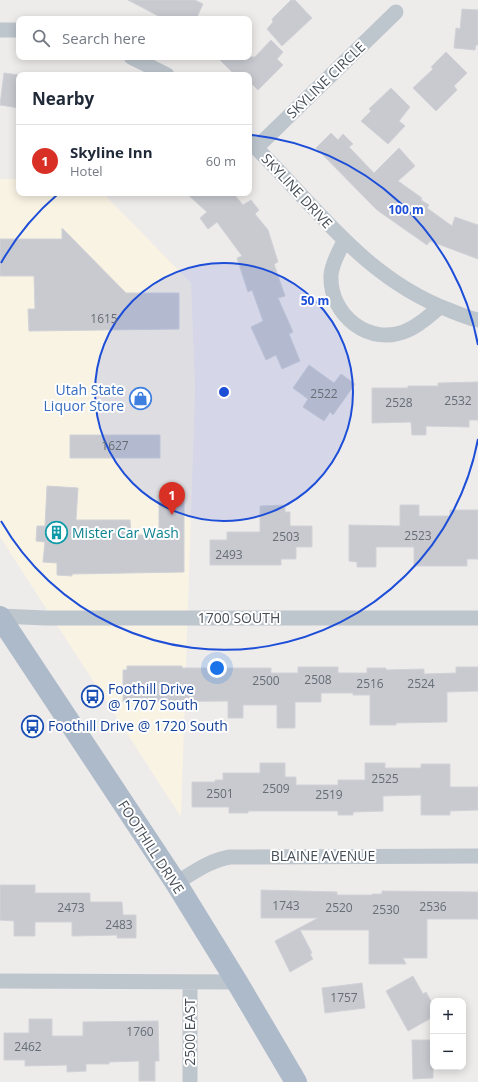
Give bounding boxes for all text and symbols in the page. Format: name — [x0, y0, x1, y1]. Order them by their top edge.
search box — [16, 16, 252, 60]
icon: search — [30, 27, 52, 49]
text: Search here — [62, 28, 146, 48]
street label: SKYLINE CIRCLE — [282, 37, 369, 122]
text: Nearby — [32, 87, 94, 110]
text: Skyline Inn — [70, 142, 153, 162]
street label: SKYLINE DRIVE — [258, 149, 337, 232]
text: 1 — [41, 152, 49, 170]
text: 60 m — [206, 152, 236, 170]
text: Hotel — [70, 162, 103, 180]
text: 100 m — [388, 201, 424, 218]
text: 50 m — [301, 292, 329, 309]
house number: 1615 — [90, 310, 118, 327]
place label: Utah State Liquor Store — [44, 380, 124, 415]
shop icon: Utah State Liquor Store — [127, 385, 153, 411]
centre of rings — [217, 385, 231, 399]
house number: 2522 — [310, 385, 338, 402]
house number: 2532 — [444, 392, 472, 409]
house number: 2528 — [385, 394, 413, 411]
house number: 1627 — [101, 437, 129, 454]
pin: 1 — [159, 482, 185, 515]
building icon: Mister Car Wash — [43, 520, 69, 546]
place label: Mister Car Wash — [72, 523, 179, 542]
house number: 2523 — [404, 527, 432, 544]
house number: 2503 — [272, 528, 300, 545]
house number: 2493 — [215, 546, 243, 563]
street label: 1700 SOUTH — [198, 608, 280, 627]
your location — [207, 658, 227, 678]
house number: 2508 — [304, 671, 332, 688]
house number: 2500 — [252, 672, 280, 689]
house number: 2516 — [356, 675, 384, 692]
house number: 2524 — [407, 675, 435, 692]
place label: Foothill Drive @ 1707 South — [108, 679, 198, 714]
bus stop icon: Foothill Drive @ 1707 South — [79, 684, 105, 710]
bus stop icon: Foothill Drive @ 1720 South — [20, 713, 46, 739]
place label: Foothill Drive @ 1720 South — [48, 716, 228, 735]
house number: 2525 — [371, 770, 399, 787]
house number: 2509 — [262, 780, 290, 797]
house number: 2501 — [206, 785, 234, 802]
house number: 2519 — [315, 786, 343, 803]
street label: FOOTHILL DRIVE — [114, 796, 189, 897]
street label: BLAINE AVENUE — [271, 846, 375, 865]
house number: 1743 — [272, 897, 300, 914]
house number: 2536 — [419, 898, 447, 915]
house number: 2473 — [57, 899, 85, 916]
house number: 2520 — [325, 899, 353, 916]
house number: 2530 — [372, 901, 400, 918]
house number: 2483 — [105, 916, 133, 933]
house number: 1757 — [330, 989, 358, 1006]
street label: 2500 EAST — [180, 998, 199, 1066]
map controls — [430, 998, 466, 1070]
button: + — [430, 998, 466, 1034]
house number: 1760 — [126, 1023, 154, 1040]
button: − — [430, 1034, 466, 1070]
house number: 2462 — [14, 1038, 42, 1055]

